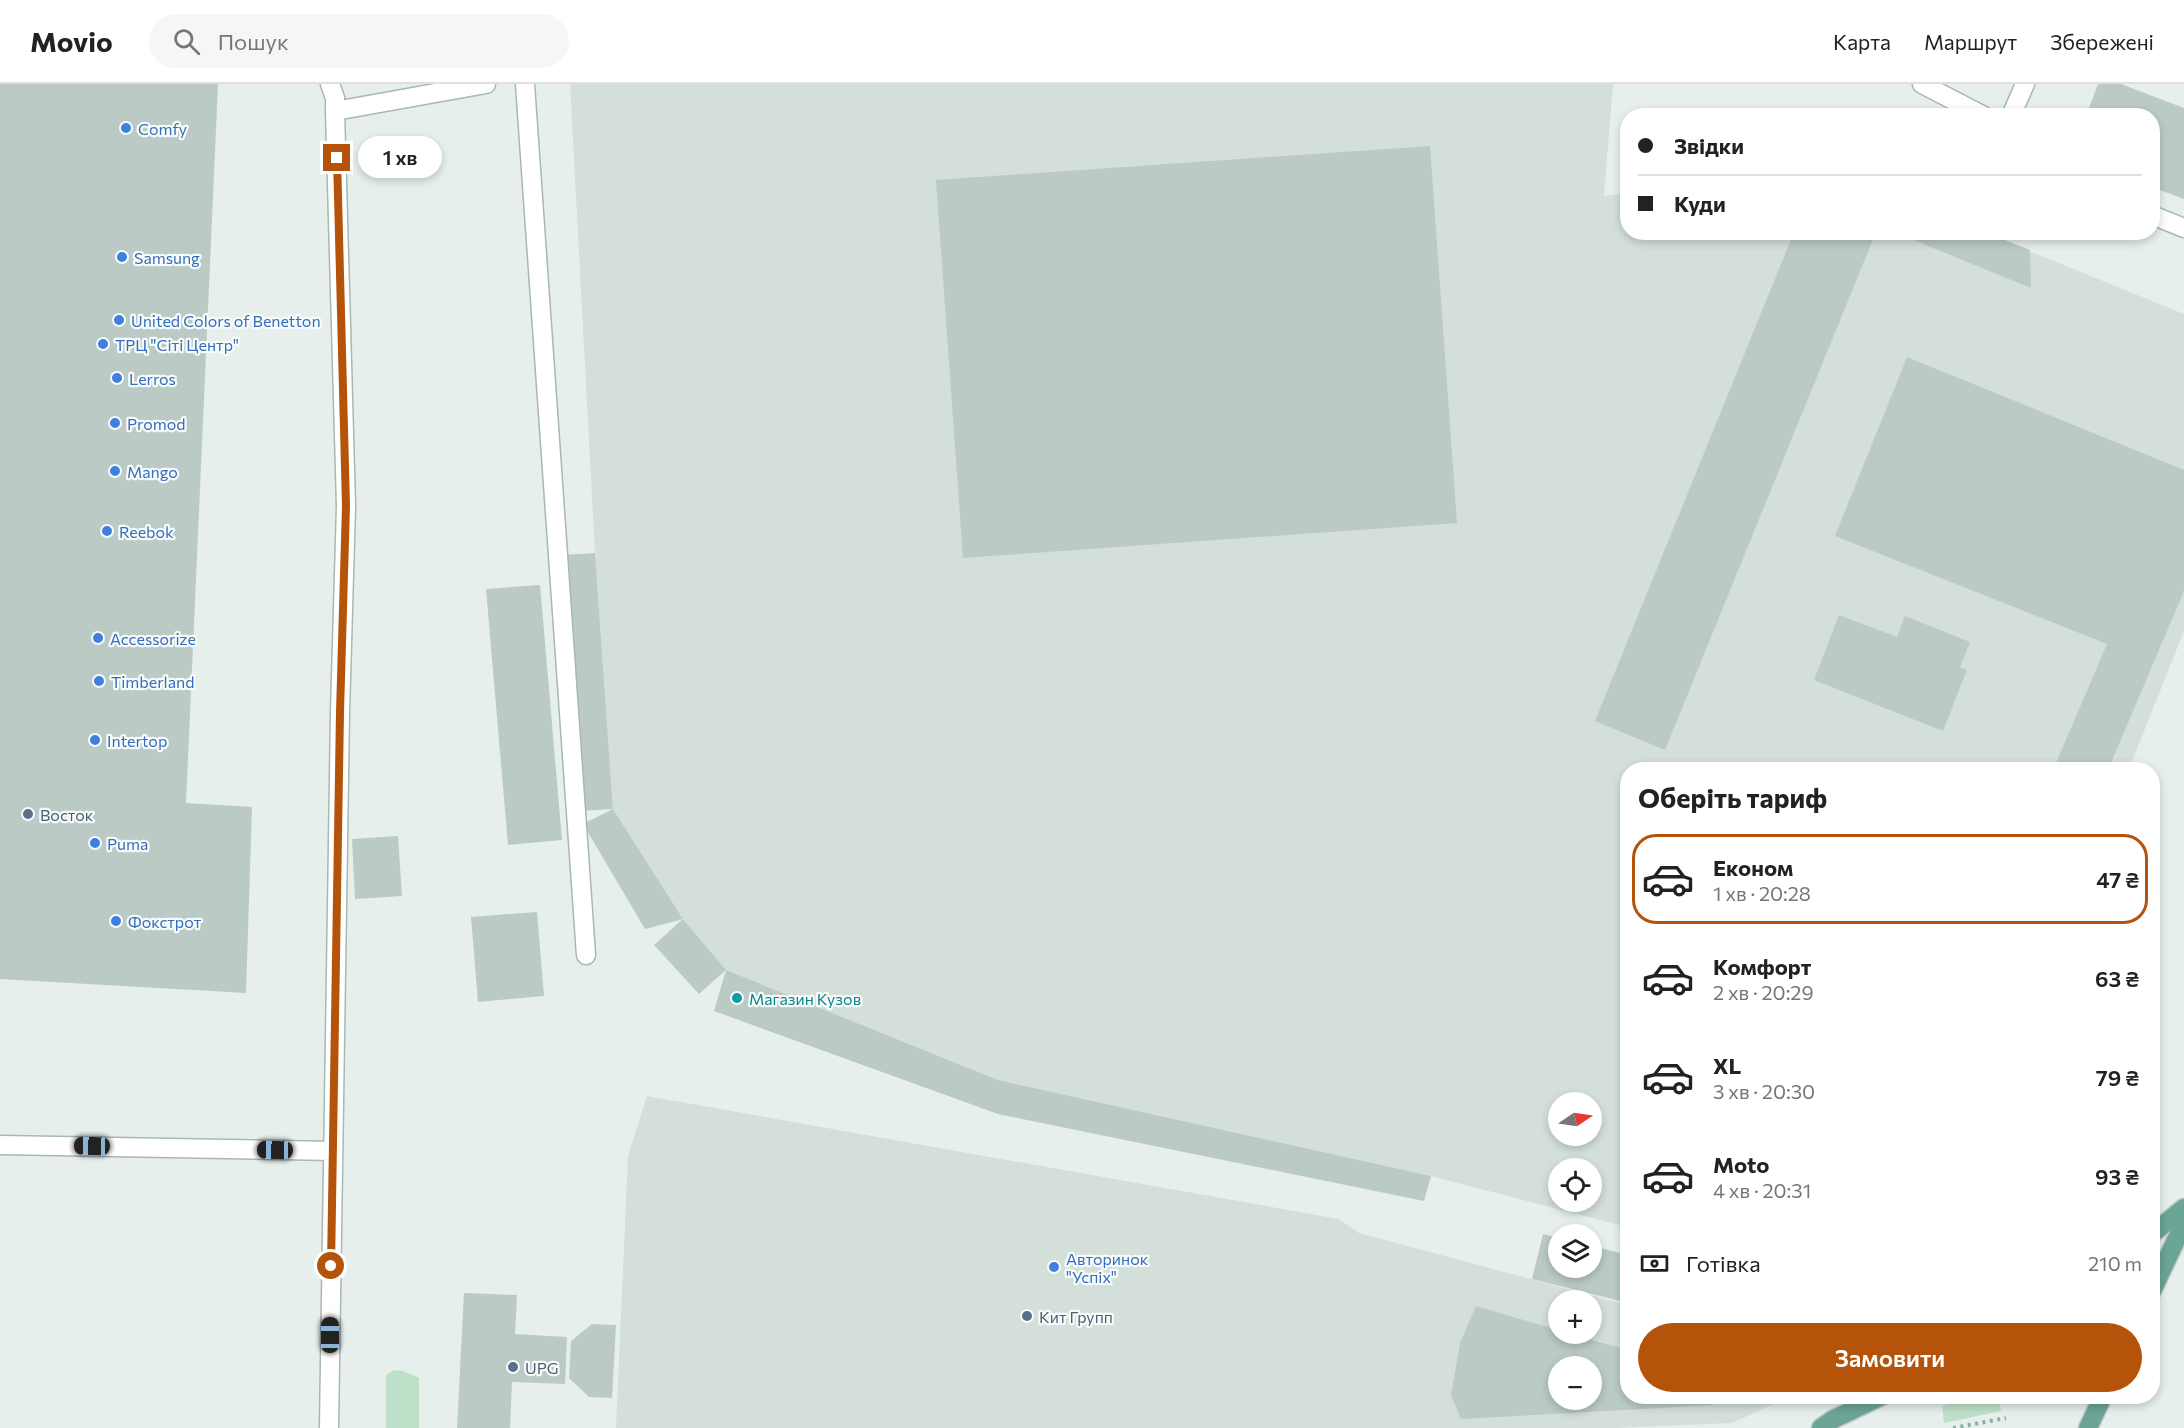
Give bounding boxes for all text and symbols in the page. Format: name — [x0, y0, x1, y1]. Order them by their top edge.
search box — [149, 14, 569, 68]
text: Movio — [30, 24, 113, 58]
icon: search — [170, 25, 203, 58]
text: Пошук — [218, 28, 289, 55]
text: Карта — [1833, 29, 1891, 54]
text: Маршрут — [1924, 29, 2017, 54]
text: Збережені — [2050, 29, 2154, 54]
place label: Comfy — [138, 119, 187, 138]
marker: Comfy — [119, 121, 133, 135]
text: Звідки — [1674, 132, 1744, 159]
callout: 1 хв — [358, 137, 442, 179]
route end — [323, 144, 350, 171]
text: 1 хв — [383, 145, 417, 169]
text: Куди — [1674, 190, 1726, 217]
place label: Samsung — [134, 248, 200, 267]
marker: Samsung — [115, 250, 129, 264]
place label: United Colors of Benetton — [131, 311, 321, 330]
marker: United Colors of Benetton — [112, 313, 126, 327]
place label: ТРЦ "Сіті Центр" — [115, 335, 239, 354]
marker: ТРЦ "Сіті Центр" — [96, 337, 110, 351]
place label: Lerros — [129, 369, 176, 388]
marker: Lerros — [110, 371, 124, 385]
place label: Promod — [127, 414, 185, 433]
marker: Promod — [108, 416, 122, 430]
place label: Mango — [127, 462, 178, 481]
marker: Mango — [108, 464, 122, 478]
place label: Reebok — [119, 522, 174, 541]
marker: Reebok — [100, 524, 114, 538]
place label: Accessorize — [110, 629, 196, 648]
marker: Accessorize — [91, 631, 105, 645]
place label: Timberland — [111, 672, 194, 691]
marker: Timberland — [92, 674, 106, 688]
place label: Intertop — [107, 731, 167, 750]
marker: Intertop — [88, 733, 102, 747]
text: Оберіть тариф — [1638, 781, 1827, 814]
place label: Восток — [40, 805, 94, 824]
marker: Восток — [21, 807, 35, 821]
place label: Puma — [107, 834, 148, 853]
marker: Puma — [88, 836, 102, 850]
icon: car — [1641, 852, 1695, 906]
text: Економ — [1713, 854, 1793, 881]
text: 47 ₴ — [2096, 866, 2139, 893]
text: 1 хв · 20:28 — [1713, 881, 1811, 905]
place label: Фокстрот — [128, 912, 202, 931]
marker: Фокстрот — [109, 914, 123, 928]
icon: car — [1641, 951, 1695, 1005]
text: Комфорт — [1713, 953, 1811, 980]
text: 63 ₴ — [2095, 965, 2139, 992]
text: 2 хв · 20:29 — [1713, 980, 1814, 1004]
place label: Магазин Кузов — [749, 989, 861, 1008]
marker: Магазин Кузов — [730, 991, 744, 1005]
icon: car — [1641, 1050, 1695, 1104]
text: XL — [1713, 1052, 1741, 1079]
text: 79 ₴ — [2096, 1064, 2139, 1091]
text: 3 хв · 20:30 — [1713, 1079, 1815, 1103]
north arrow — [1548, 1092, 1602, 1146]
map controls — [1548, 1092, 1602, 1410]
car — [74, 1137, 110, 1155]
car — [257, 1141, 293, 1159]
icon: car — [1641, 1149, 1695, 1203]
text: Moto — [1713, 1151, 1769, 1178]
button: locate — [1548, 1158, 1602, 1212]
text: 93 ₴ — [2095, 1163, 2139, 1190]
text: 4 хв · 20:31 — [1713, 1178, 1811, 1202]
button: layers — [1548, 1224, 1602, 1278]
icon: cash — [1638, 1247, 1671, 1280]
place label: Авторинок "Успіх" — [1066, 1249, 1149, 1286]
text: Готівка — [1686, 1250, 1761, 1277]
text: 210 m — [2088, 1251, 2142, 1275]
route start — [317, 1252, 344, 1279]
marker: Авторинок "Успіх" — [1047, 1260, 1061, 1274]
button: + — [1548, 1290, 1602, 1344]
place label: Кит Групп — [1039, 1307, 1113, 1326]
marker: Кит Групп — [1020, 1309, 1034, 1323]
car — [321, 1317, 339, 1353]
button: Замовити — [1638, 1323, 2142, 1392]
button: − — [1548, 1356, 1602, 1410]
place label: UPG — [525, 1358, 558, 1377]
marker: UPG — [506, 1360, 520, 1374]

